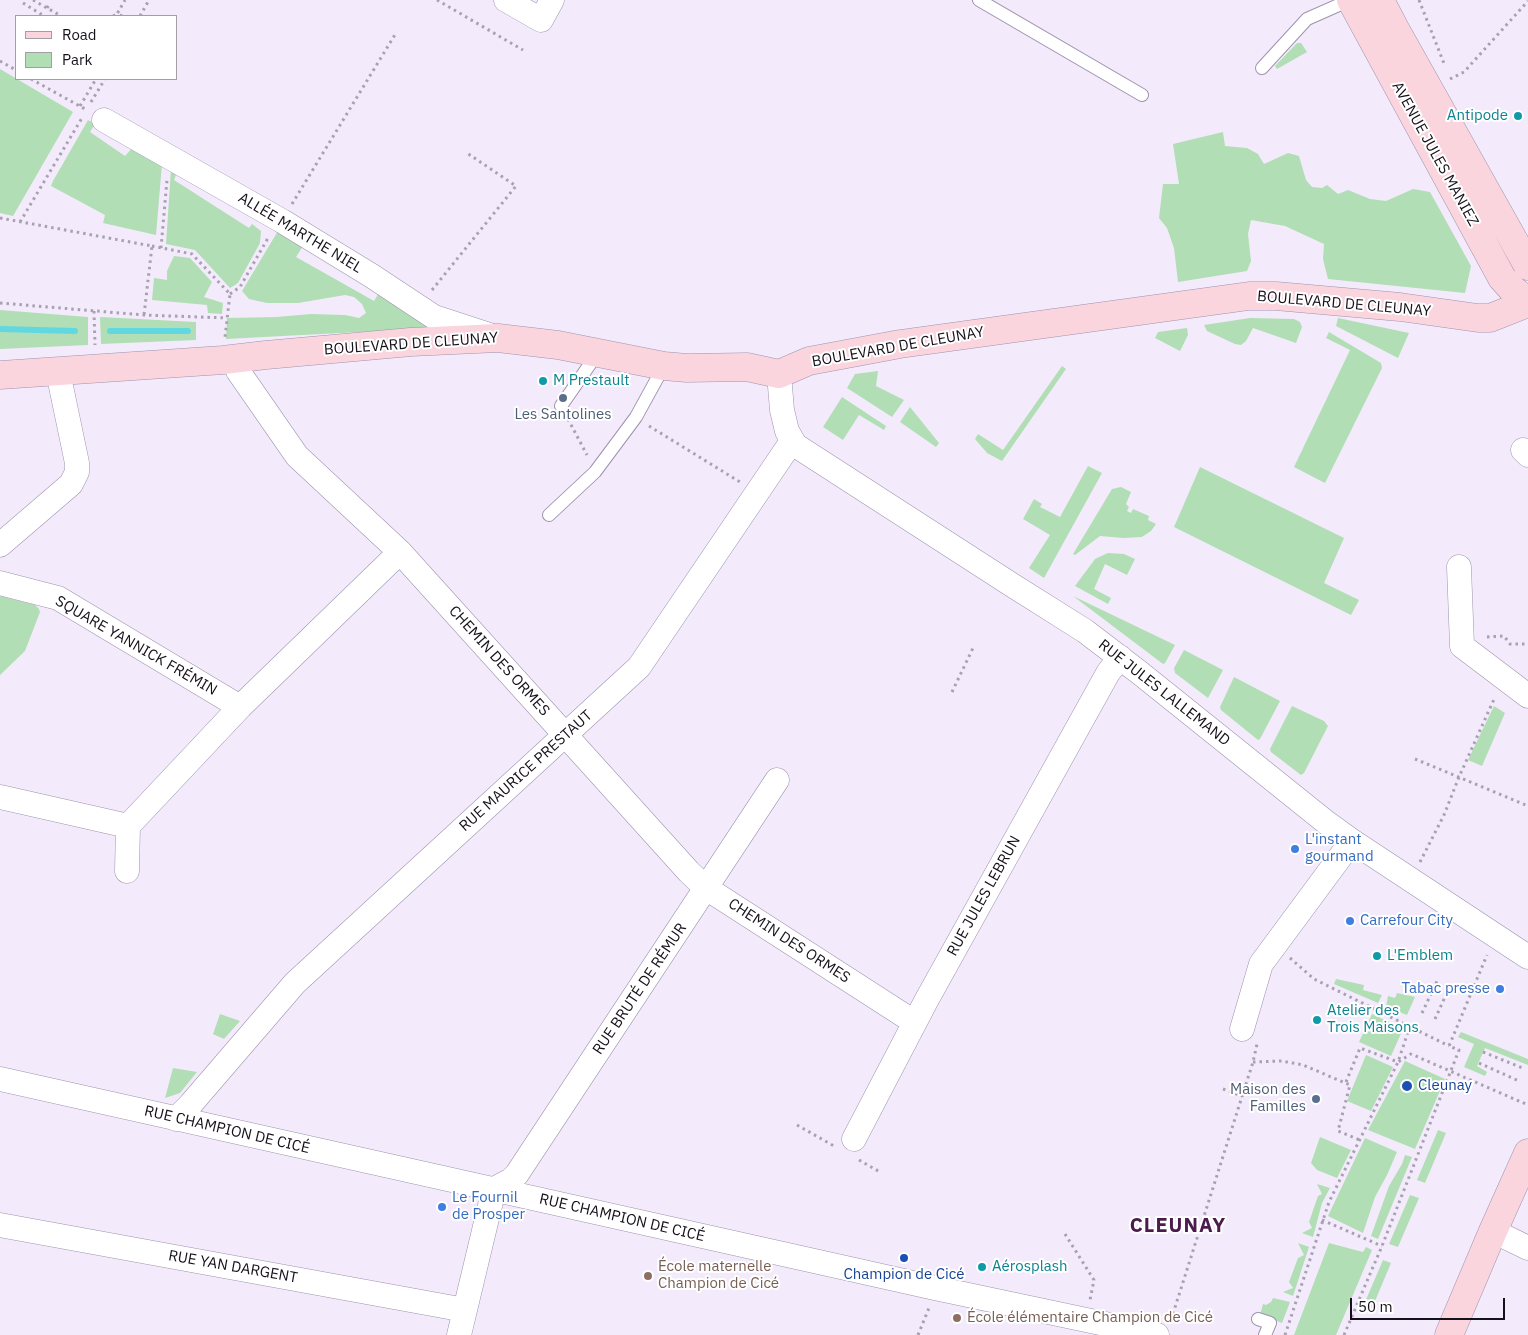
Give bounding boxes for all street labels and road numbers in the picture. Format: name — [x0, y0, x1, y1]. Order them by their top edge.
street label: AVENUE JULES MANIEZ — [1388, 79, 1482, 229]
street label: ALLÉE MARTHE NIEL — [235, 189, 365, 277]
street label: BOULEVARD DE CLEUNAY — [1256, 287, 1432, 321]
street label: BOULEVARD DE CLEUNAY — [811, 323, 985, 371]
street label: BOULEVARD DE CLEUNAY — [323, 329, 499, 359]
street label: SQUARE YANNICK FRÉMIN — [52, 592, 220, 700]
street label: CHEMIN DES ORMES — [445, 602, 553, 720]
street label: RUE JULES LALLEMAND — [1095, 636, 1233, 750]
street label: RUE MAURICE PRESTAUT — [456, 707, 596, 835]
street label: RUE JULES LEBRUN — [944, 833, 1024, 959]
street label: CHEMIN DES ORMES — [725, 895, 853, 987]
street label: RUE BRUTÉ DE RÉMUR — [589, 920, 691, 1058]
street label: RUE CHAMPION DE CICÉ — [143, 1102, 311, 1158]
street label: RUE CHAMPION DE CICÉ — [538, 1190, 706, 1246]
street label: RUE YAN DARGENT — [167, 1247, 299, 1287]

